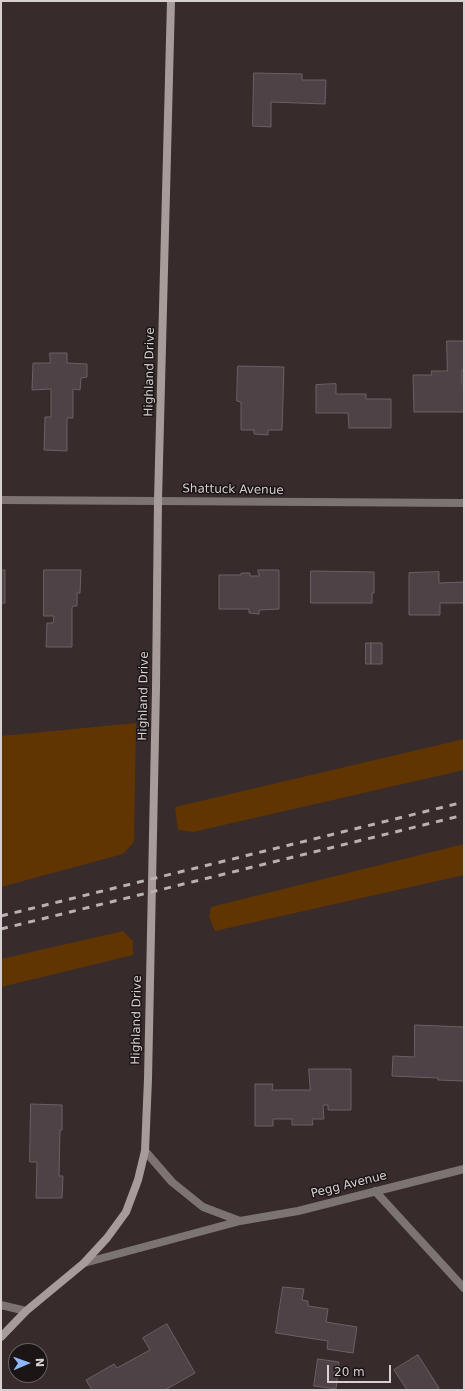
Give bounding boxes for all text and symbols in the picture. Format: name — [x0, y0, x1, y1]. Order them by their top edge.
street label: Highland Drive — [142, 327, 158, 417]
street label: Shattuck Avenue — [182, 482, 284, 498]
street label: Highland Drive — [136, 651, 152, 741]
street label: Highland Drive — [129, 975, 145, 1065]
street label: Pegg Avenue — [310, 1169, 388, 1201]
north arrow — [8, 1343, 48, 1383]
scale bar — [329, 1357, 393, 1383]
text: N — [33, 1358, 46, 1367]
text: 20 m — [334, 1365, 365, 1379]

